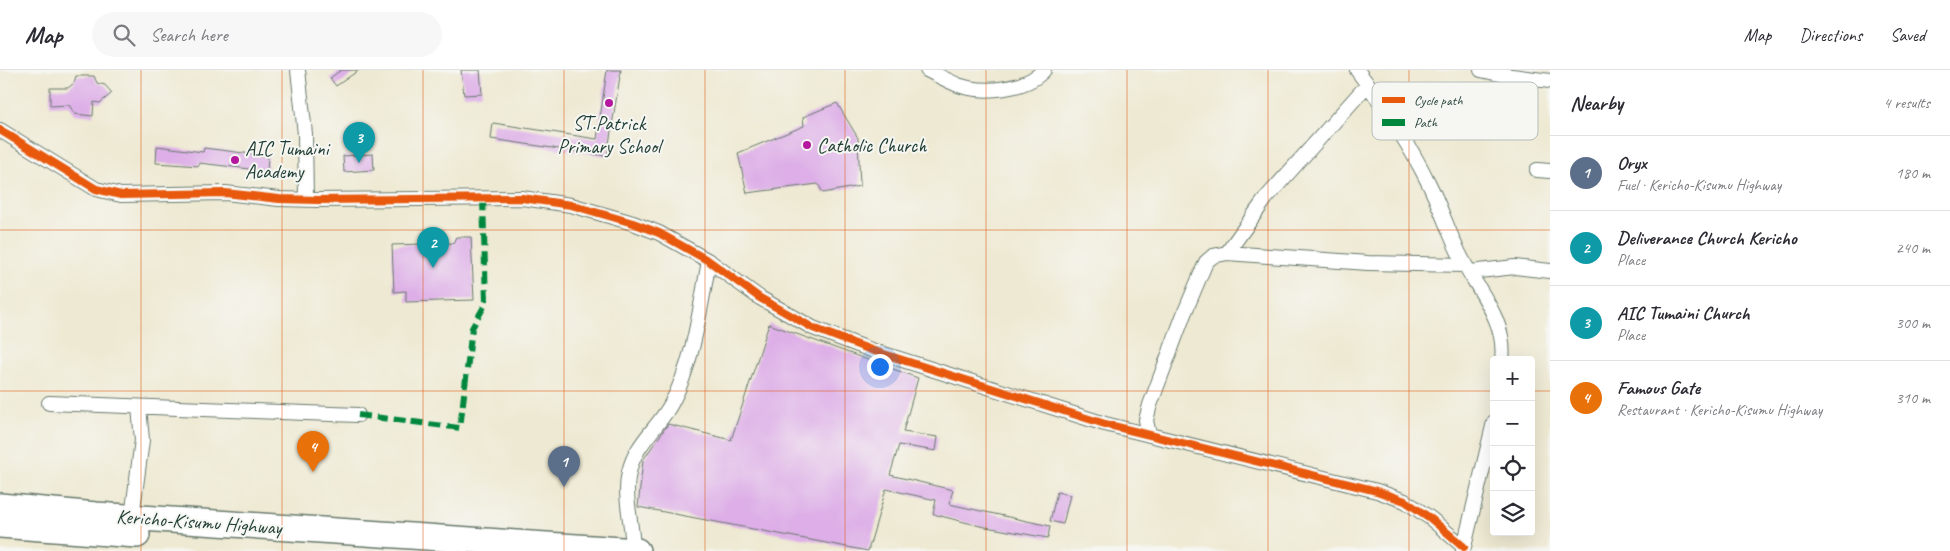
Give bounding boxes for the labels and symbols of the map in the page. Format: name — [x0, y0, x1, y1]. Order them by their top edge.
legend — [1372, 82, 1538, 140]
text: Cycle path — [1414, 92, 1463, 109]
marker: ST.Patrick Primary School — [603, 97, 615, 109]
place label: ST.Patrick Primary School — [558, 111, 664, 159]
text: Path — [1414, 114, 1438, 131]
pin: 3 — [343, 122, 375, 163]
place label: Catholic Church — [817, 133, 927, 158]
place label: AIC Tumaini Academy — [245, 136, 331, 184]
marker: Catholic Church — [801, 139, 813, 151]
marker: AIC Tumaini Academy — [229, 154, 241, 166]
pin: 2 — [417, 227, 449, 268]
your location — [867, 354, 893, 380]
pin: 4 — [297, 431, 329, 472]
pin: 1 — [548, 446, 580, 487]
street label: Kericho-Kisumu Highway — [116, 504, 285, 540]

